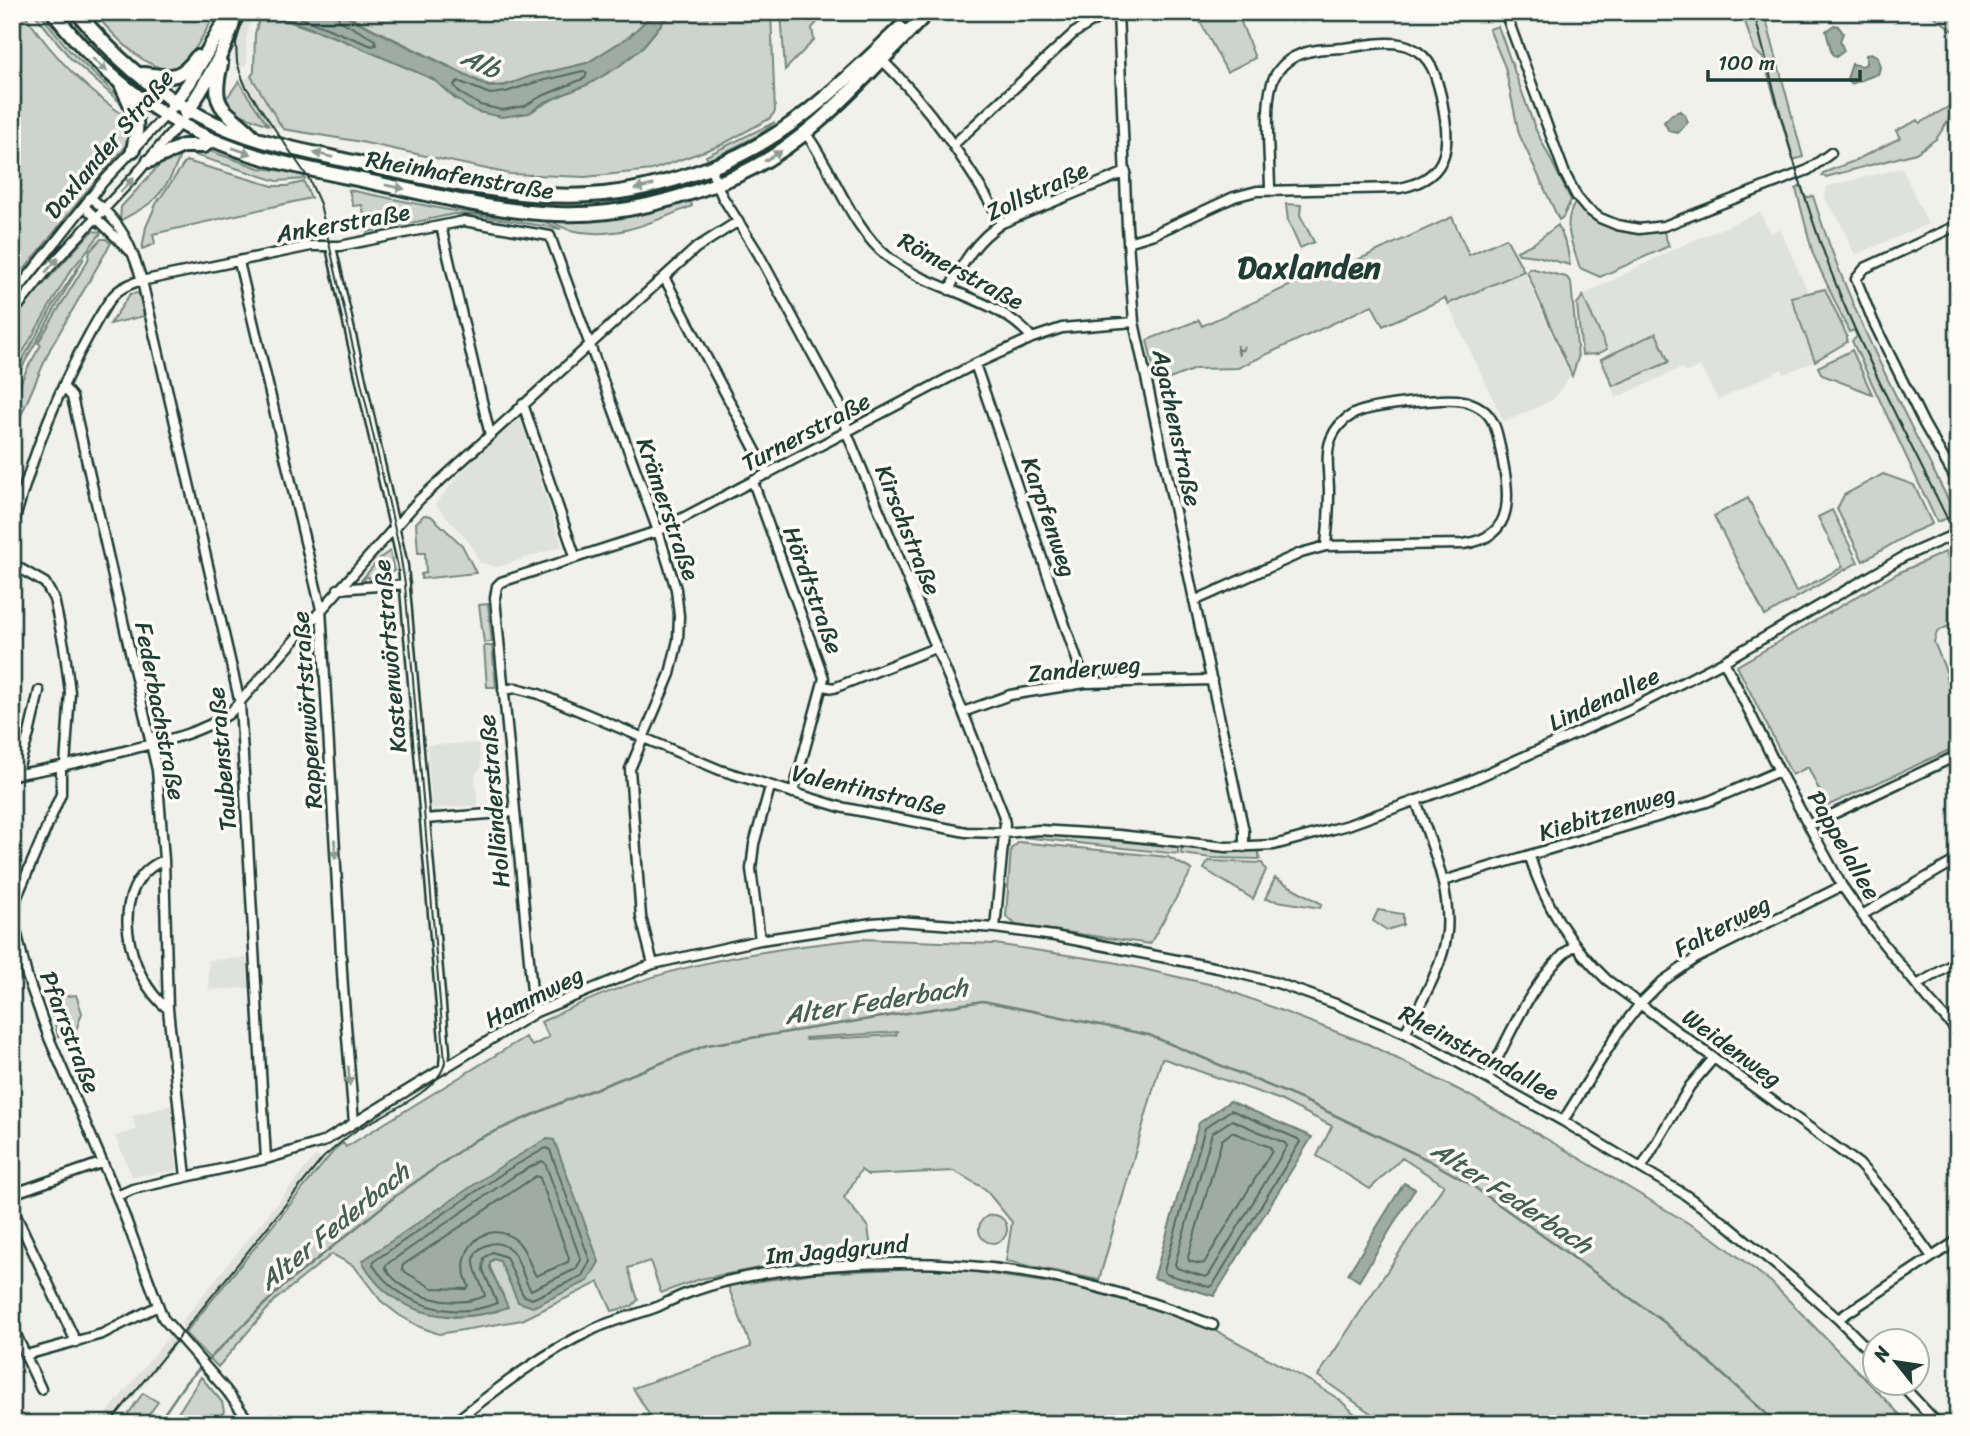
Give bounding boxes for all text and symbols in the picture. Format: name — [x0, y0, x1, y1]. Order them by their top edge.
water label: Alb — [453, 34, 510, 93]
scale bar — [1708, 38, 1860, 82]
text: 100 m — [1718, 44, 1775, 82]
one-way arrow — [91, 57, 109, 73]
street label: Daxlander Straße — [33, 59, 185, 229]
street label: Rheinhafenstraße — [363, 138, 558, 212]
one-way arrow — [232, 146, 253, 157]
one-way arrow — [312, 149, 334, 160]
one-way arrow — [763, 149, 782, 162]
street label: Zollstraße — [979, 149, 1096, 233]
one-way arrow — [118, 177, 134, 194]
one-way arrow — [384, 181, 406, 192]
one-way arrow — [633, 182, 655, 193]
street label: Ankerstraße — [272, 191, 414, 256]
street label: Römerstraße — [890, 220, 1032, 322]
district label: Daxlanden — [1237, 239, 1382, 296]
one-way arrow — [44, 256, 59, 273]
street label: Agathenstraße — [1140, 345, 1214, 510]
street label: Turnerstraße — [734, 380, 878, 484]
street label: Krämerstraße — [624, 432, 712, 587]
street label: Karpfenweg — [1009, 451, 1089, 583]
street label: Kirschstraße — [863, 458, 953, 602]
street label: Hördtstraße — [770, 520, 856, 660]
street label: Kastenwörtstraße — [361, 557, 419, 755]
street label: Rappenwörtstraße — [279, 610, 335, 810]
street label: Federbachstraße — [122, 618, 198, 804]
street label: Zanderweg — [1026, 643, 1142, 695]
street label: Lindenallee — [1541, 655, 1667, 743]
street label: Taubenstraße — [195, 685, 249, 833]
street label: Holländerstraße — [466, 713, 522, 889]
street label: Valentinstraße — [788, 752, 950, 828]
street label: Kiebitzenweg — [1533, 772, 1681, 854]
street label: Pappelallee — [1795, 782, 1893, 908]
one-way arrow — [329, 838, 340, 860]
street label: Falterweg — [1666, 883, 1778, 969]
street label: Hammweg — [477, 954, 591, 1040]
water label: Alter Federbach — [780, 963, 973, 1038]
street label: Pfarrstraße — [27, 964, 113, 1100]
street label: Rheinstrandallee — [1391, 993, 1567, 1113]
street label: Weidenweg — [1673, 997, 1791, 1099]
one-way arrow — [344, 1065, 355, 1087]
water label: Alter Federbach — [1421, 1127, 1604, 1268]
water label: Alter Federbach — [247, 1149, 422, 1303]
street label: Im Jagdgrund — [763, 1223, 912, 1277]
north arrow — [1862, 1328, 1932, 1398]
text: N — [1864, 1339, 1900, 1369]

